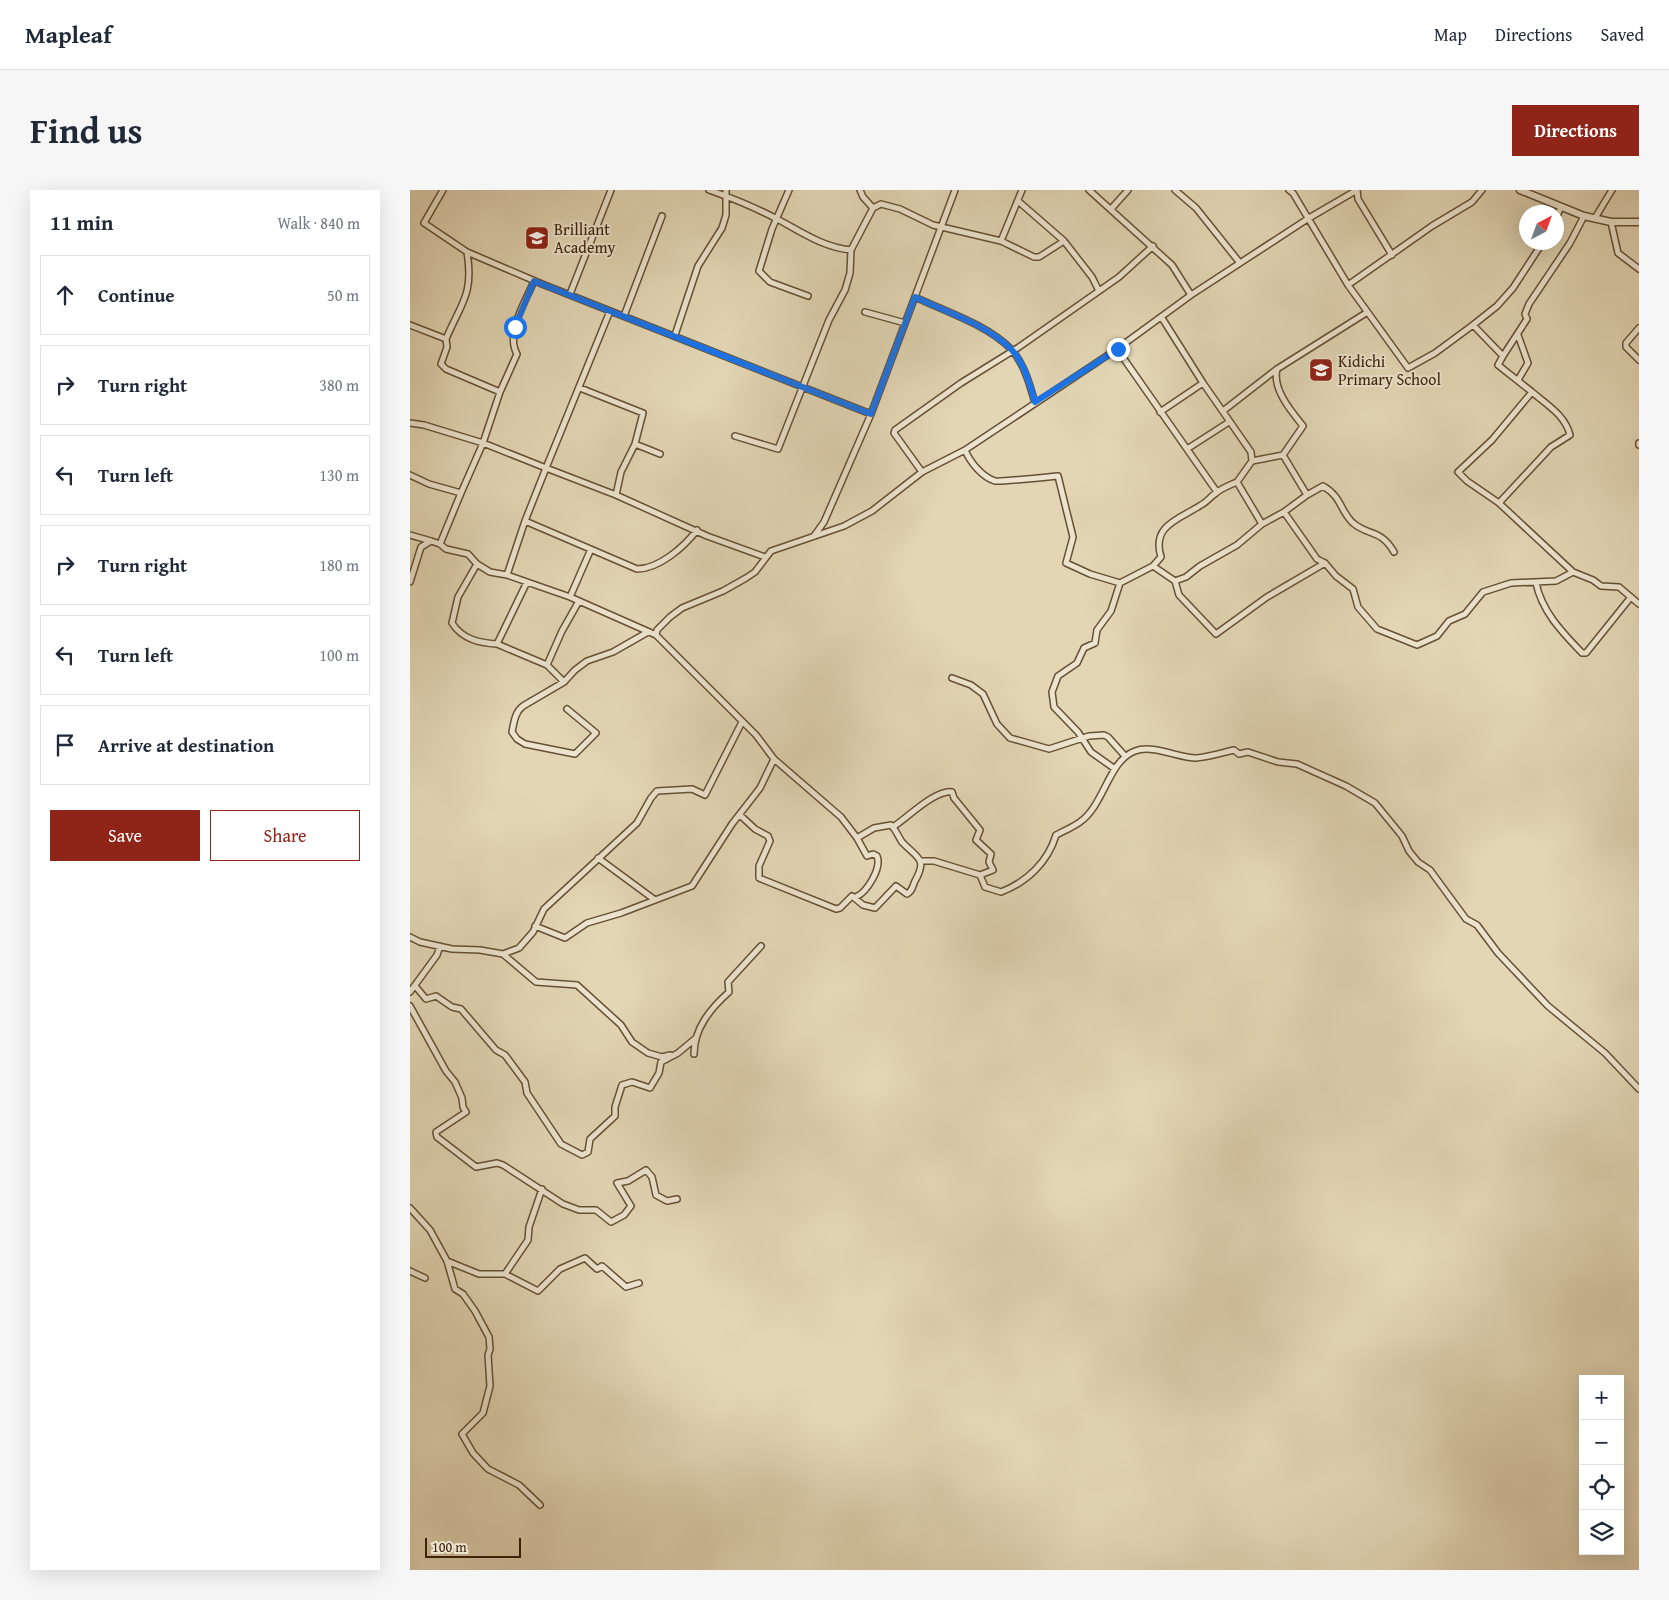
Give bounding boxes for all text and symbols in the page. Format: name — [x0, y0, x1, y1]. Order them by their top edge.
text: Mapleaf — [25, 17, 112, 52]
text: Map — [1434, 21, 1467, 48]
text: Directions — [1495, 21, 1572, 48]
text: Saved — [1600, 21, 1644, 48]
text: Find us — [30, 105, 143, 156]
button: Directions — [1512, 105, 1639, 156]
north arrow — [1519, 205, 1564, 250]
text: 11 min — [50, 207, 113, 238]
text: Walk · 840 m — [277, 211, 360, 235]
place label: Brilliant Academy — [554, 217, 615, 259]
school or university icon: Brilliant Academy — [524, 225, 550, 251]
icon: ahead — [51, 281, 79, 309]
text: Continue — [98, 281, 175, 309]
text: 50 m — [327, 283, 359, 307]
route start — [504, 316, 527, 339]
route end — [1107, 338, 1130, 361]
place label: Kidichi Primary School — [1338, 349, 1441, 391]
school or university icon: Kidichi Primary School — [1308, 357, 1334, 383]
icon: right — [51, 371, 79, 399]
text: Turn right — [98, 371, 187, 399]
text: 380 m — [319, 373, 359, 397]
icon: left — [51, 461, 79, 489]
text: Turn left — [98, 461, 173, 489]
text: 130 m — [319, 463, 359, 487]
icon: right — [51, 551, 79, 579]
text: Turn right — [98, 551, 187, 579]
text: 180 m — [319, 553, 359, 577]
icon: left — [51, 641, 79, 669]
text: Turn left — [98, 641, 173, 669]
text: 100 m — [319, 643, 359, 667]
icon: arrive — [51, 731, 79, 759]
text: Arrive at destination — [98, 731, 274, 759]
button: Save — [50, 810, 200, 861]
button: Share — [210, 810, 360, 861]
map controls — [1579, 1375, 1624, 1555]
button: + — [1579, 1375, 1624, 1420]
button: − — [1579, 1420, 1624, 1465]
button: locate — [1579, 1465, 1624, 1510]
button: layers — [1579, 1510, 1624, 1555]
scale bar — [425, 1535, 521, 1558]
text: 100 m — [432, 1537, 467, 1557]

